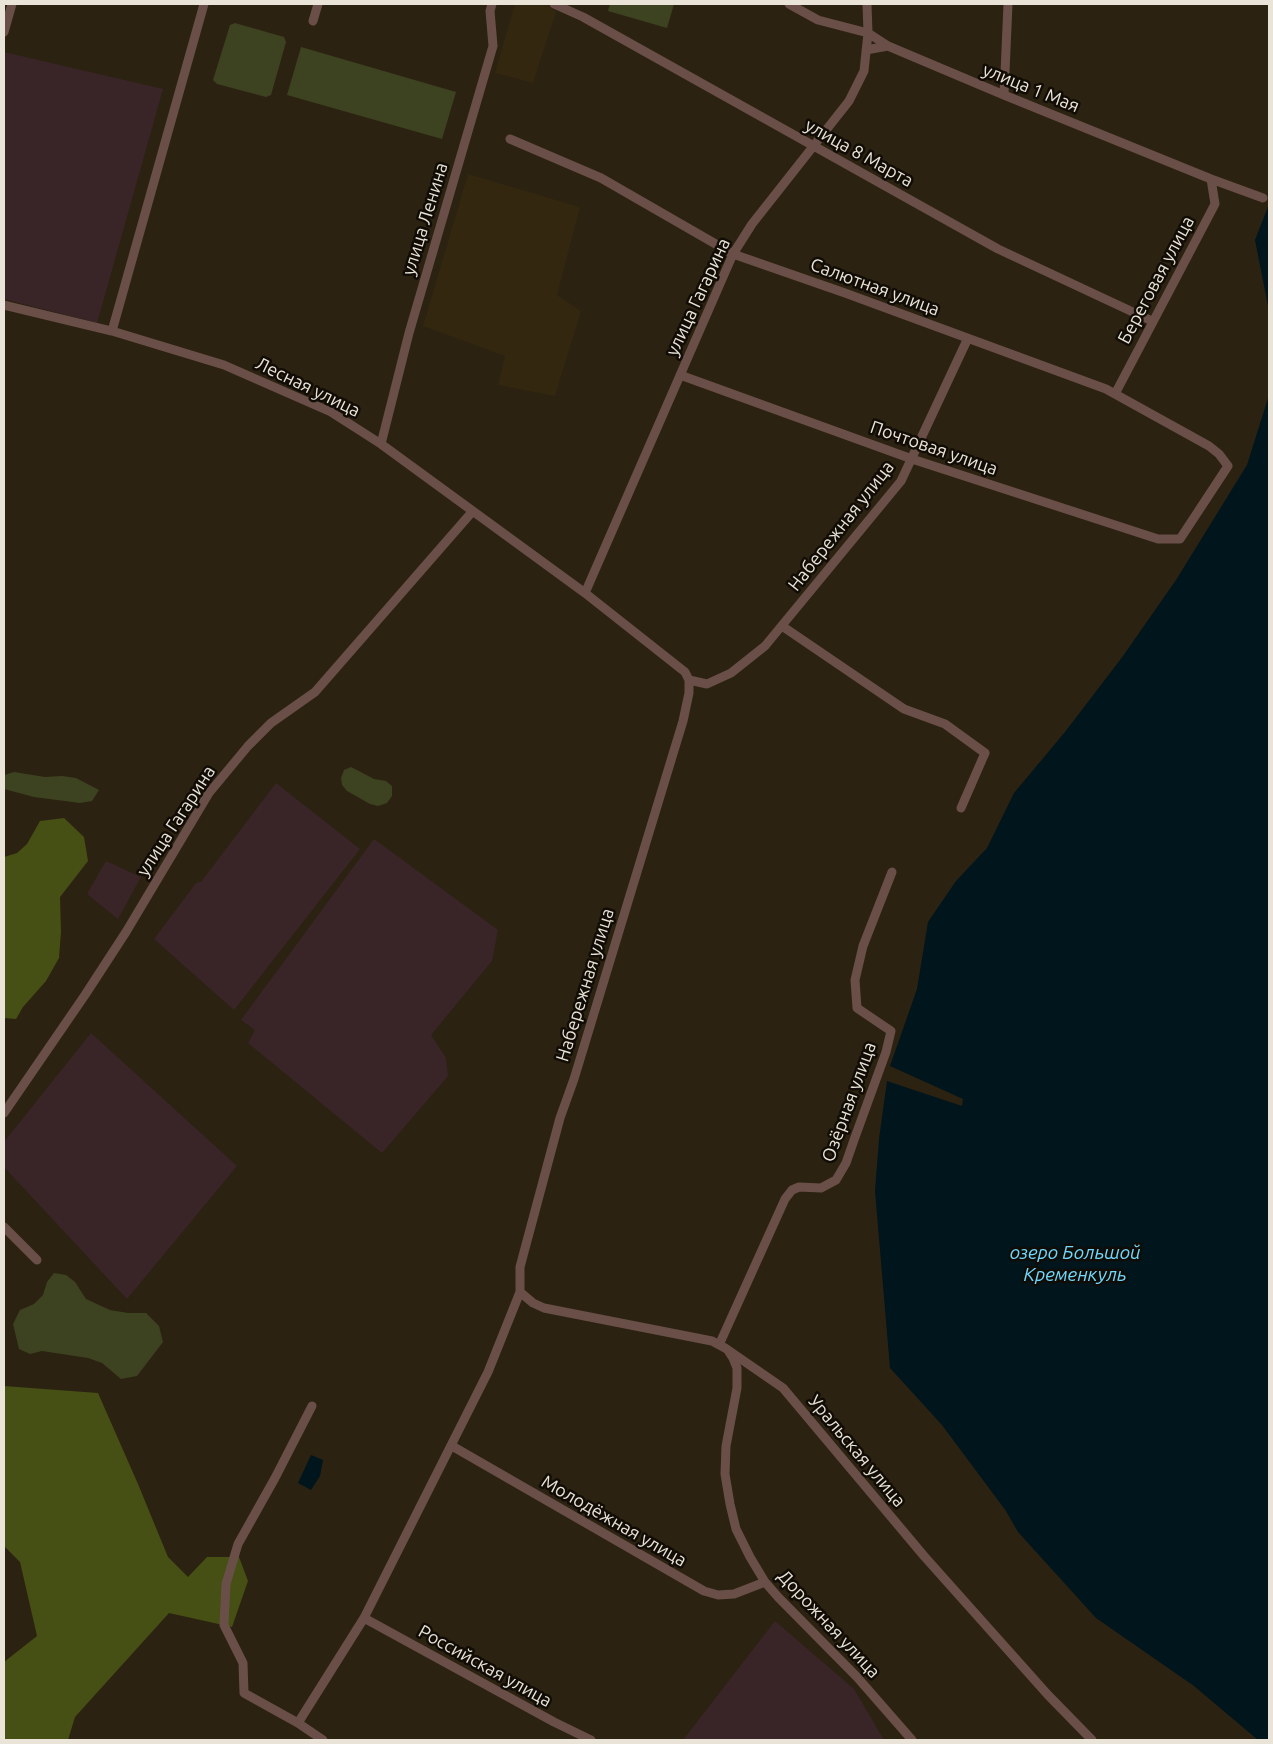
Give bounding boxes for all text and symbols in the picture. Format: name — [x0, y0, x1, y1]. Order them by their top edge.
street label: улица 1 Мая — [980, 59, 1082, 117]
street label: улица 8 Марта — [801, 114, 917, 192]
street label: улица Ленина — [398, 160, 452, 278]
street label: Береговая улица — [1113, 212, 1199, 348]
street label: улица Гагарина — [661, 235, 735, 359]
street label: Салютная улица — [807, 254, 943, 320]
street label: Лесная улица — [252, 352, 364, 422]
street label: Почтовая улица — [868, 416, 1000, 480]
street label: Набережная улица — [784, 457, 898, 595]
street label: улица Гагарина — [132, 762, 220, 880]
street label: Набережная улица — [551, 906, 619, 1064]
street label: Озёрная улица — [817, 1039, 881, 1165]
water label: озеро Большой Кременкуль — [1010, 1242, 1140, 1286]
street label: Уральская улица — [804, 1391, 910, 1511]
street label: Молодёжная улица — [538, 1471, 690, 1571]
street label: Дорожная улица — [773, 1565, 885, 1683]
street label: Российская улица — [415, 1620, 555, 1712]

